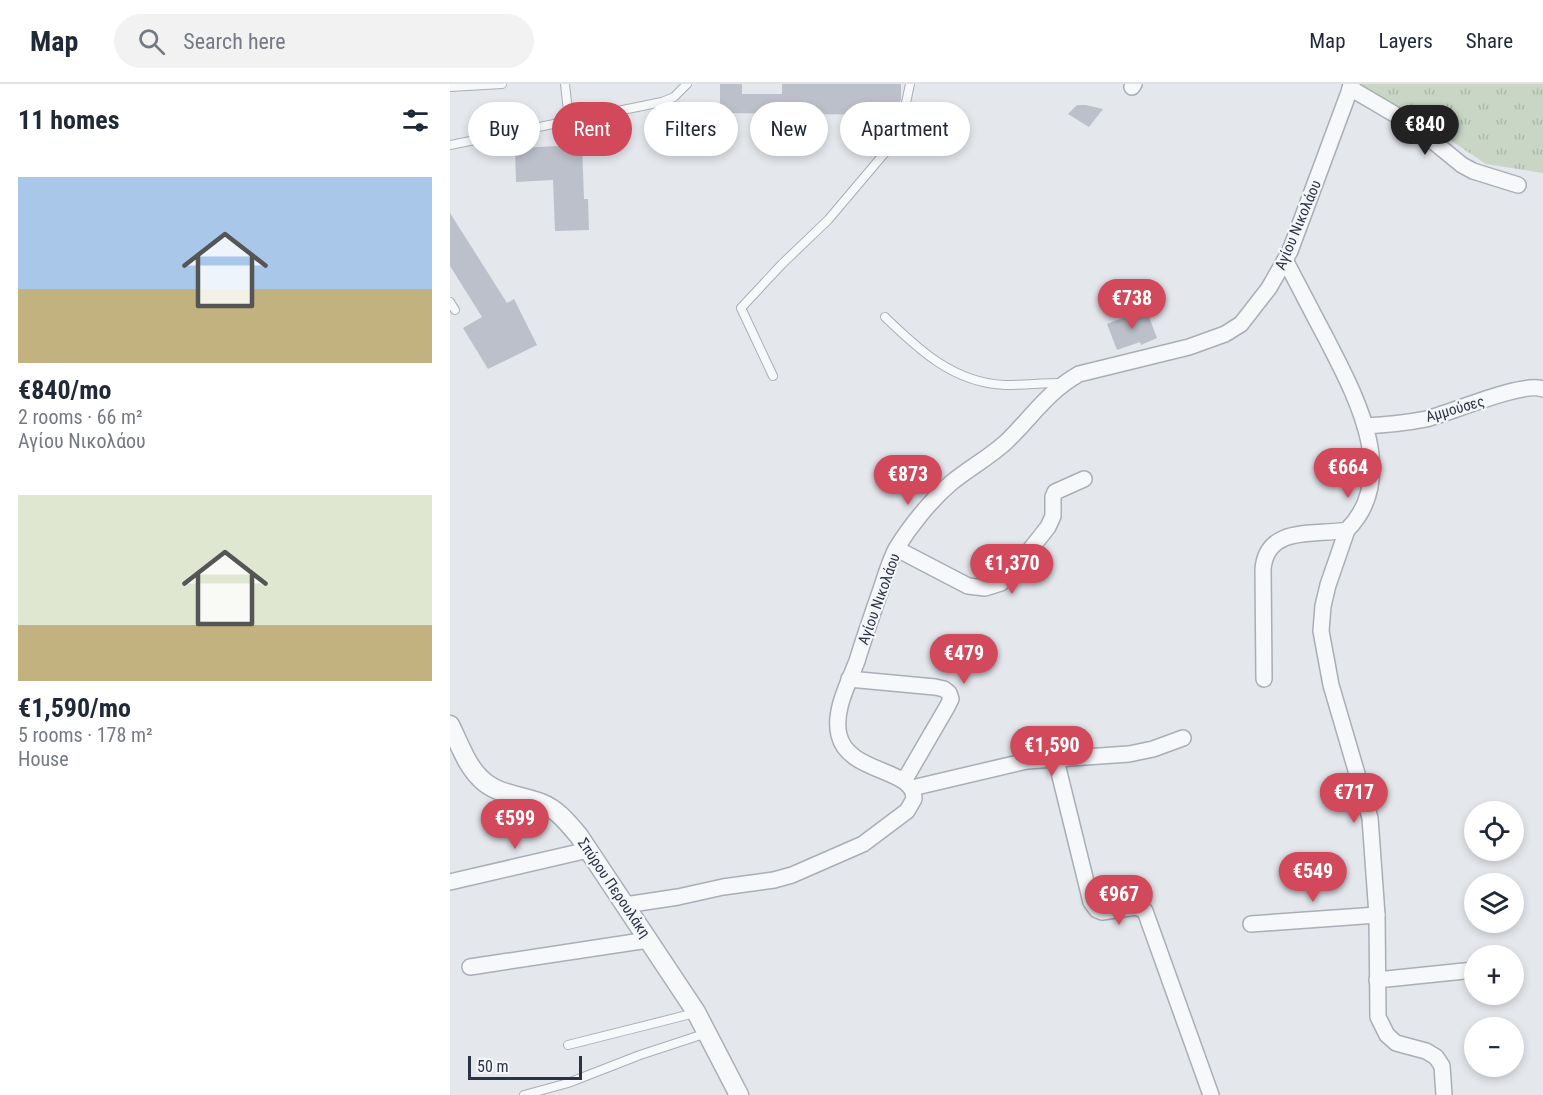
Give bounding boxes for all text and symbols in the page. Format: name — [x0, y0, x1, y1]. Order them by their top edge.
search box — [114, 14, 534, 68]
text: Map — [30, 25, 78, 58]
icon: search — [135, 25, 168, 58]
text: Search here — [183, 29, 286, 54]
text: Map — [1309, 29, 1346, 53]
text: Layers — [1379, 29, 1433, 53]
text: Share — [1466, 29, 1513, 53]
chip: Buy — [468, 102, 540, 156]
chip: Rent — [552, 102, 632, 156]
chip: Filters — [644, 102, 738, 156]
chip: New — [750, 102, 828, 156]
chip: Apartment — [840, 102, 970, 156]
icon: filters — [399, 104, 432, 137]
text: 11 homes — [18, 105, 120, 135]
pin: €840 — [1389, 105, 1461, 156]
text: €840 — [1405, 112, 1445, 136]
street label: Αγίου Νικολάου — [1271, 177, 1325, 273]
icon: home — [171, 216, 279, 324]
pin: €738 — [1096, 279, 1168, 330]
text: €738 — [1112, 286, 1152, 310]
text: €840/mo — [18, 375, 111, 405]
street label: Αμμούσες — [1424, 392, 1486, 426]
text: 2 rooms · 66 m² — [18, 405, 143, 429]
text: Αγίου Νικολάου — [18, 429, 146, 453]
pin: €664 — [1312, 448, 1384, 499]
pin: €873 — [872, 455, 944, 506]
text: €664 — [1328, 455, 1368, 479]
text: €873 — [888, 462, 928, 486]
icon: home — [171, 534, 279, 642]
pin: €1,370 — [963, 544, 1061, 595]
street label: Αγίου Νικολάου — [854, 551, 904, 647]
text: €1,370 — [984, 551, 1040, 575]
pin: €479 — [928, 634, 1000, 685]
text: €479 — [944, 641, 984, 665]
text: €1,590/mo — [18, 693, 131, 723]
text: 5 rooms · 178 m² — [18, 723, 153, 747]
pin: €1,590 — [1003, 726, 1101, 777]
text: €1,590 — [1024, 733, 1080, 757]
text: House — [18, 747, 69, 771]
pin: €717 — [1318, 773, 1390, 824]
text: €717 — [1334, 780, 1374, 804]
pin: €599 — [479, 799, 551, 850]
map controls — [1464, 801, 1524, 1077]
button: locate — [1464, 801, 1524, 861]
text: €599 — [495, 806, 535, 830]
street label: Σπύρου Περουλάκη — [574, 835, 654, 941]
pin: €549 — [1277, 852, 1349, 903]
text: €549 — [1293, 859, 1333, 883]
button: layers — [1464, 873, 1524, 933]
pin: €967 — [1083, 875, 1155, 926]
text: €967 — [1099, 882, 1139, 906]
button: + — [1464, 945, 1524, 1005]
button: − — [1464, 1017, 1524, 1077]
scale bar — [468, 1053, 582, 1080]
text: 50 m — [477, 1057, 509, 1076]

